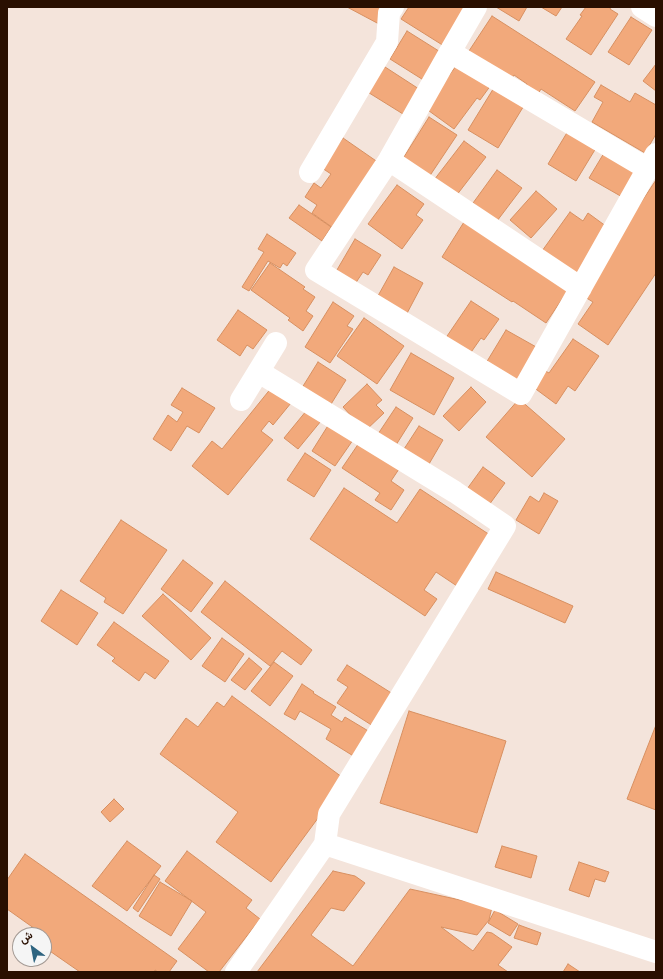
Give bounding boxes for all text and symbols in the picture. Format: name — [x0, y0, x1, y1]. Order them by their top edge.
north arrow — [12, 927, 52, 967]
text: ش — [17, 928, 35, 946]

